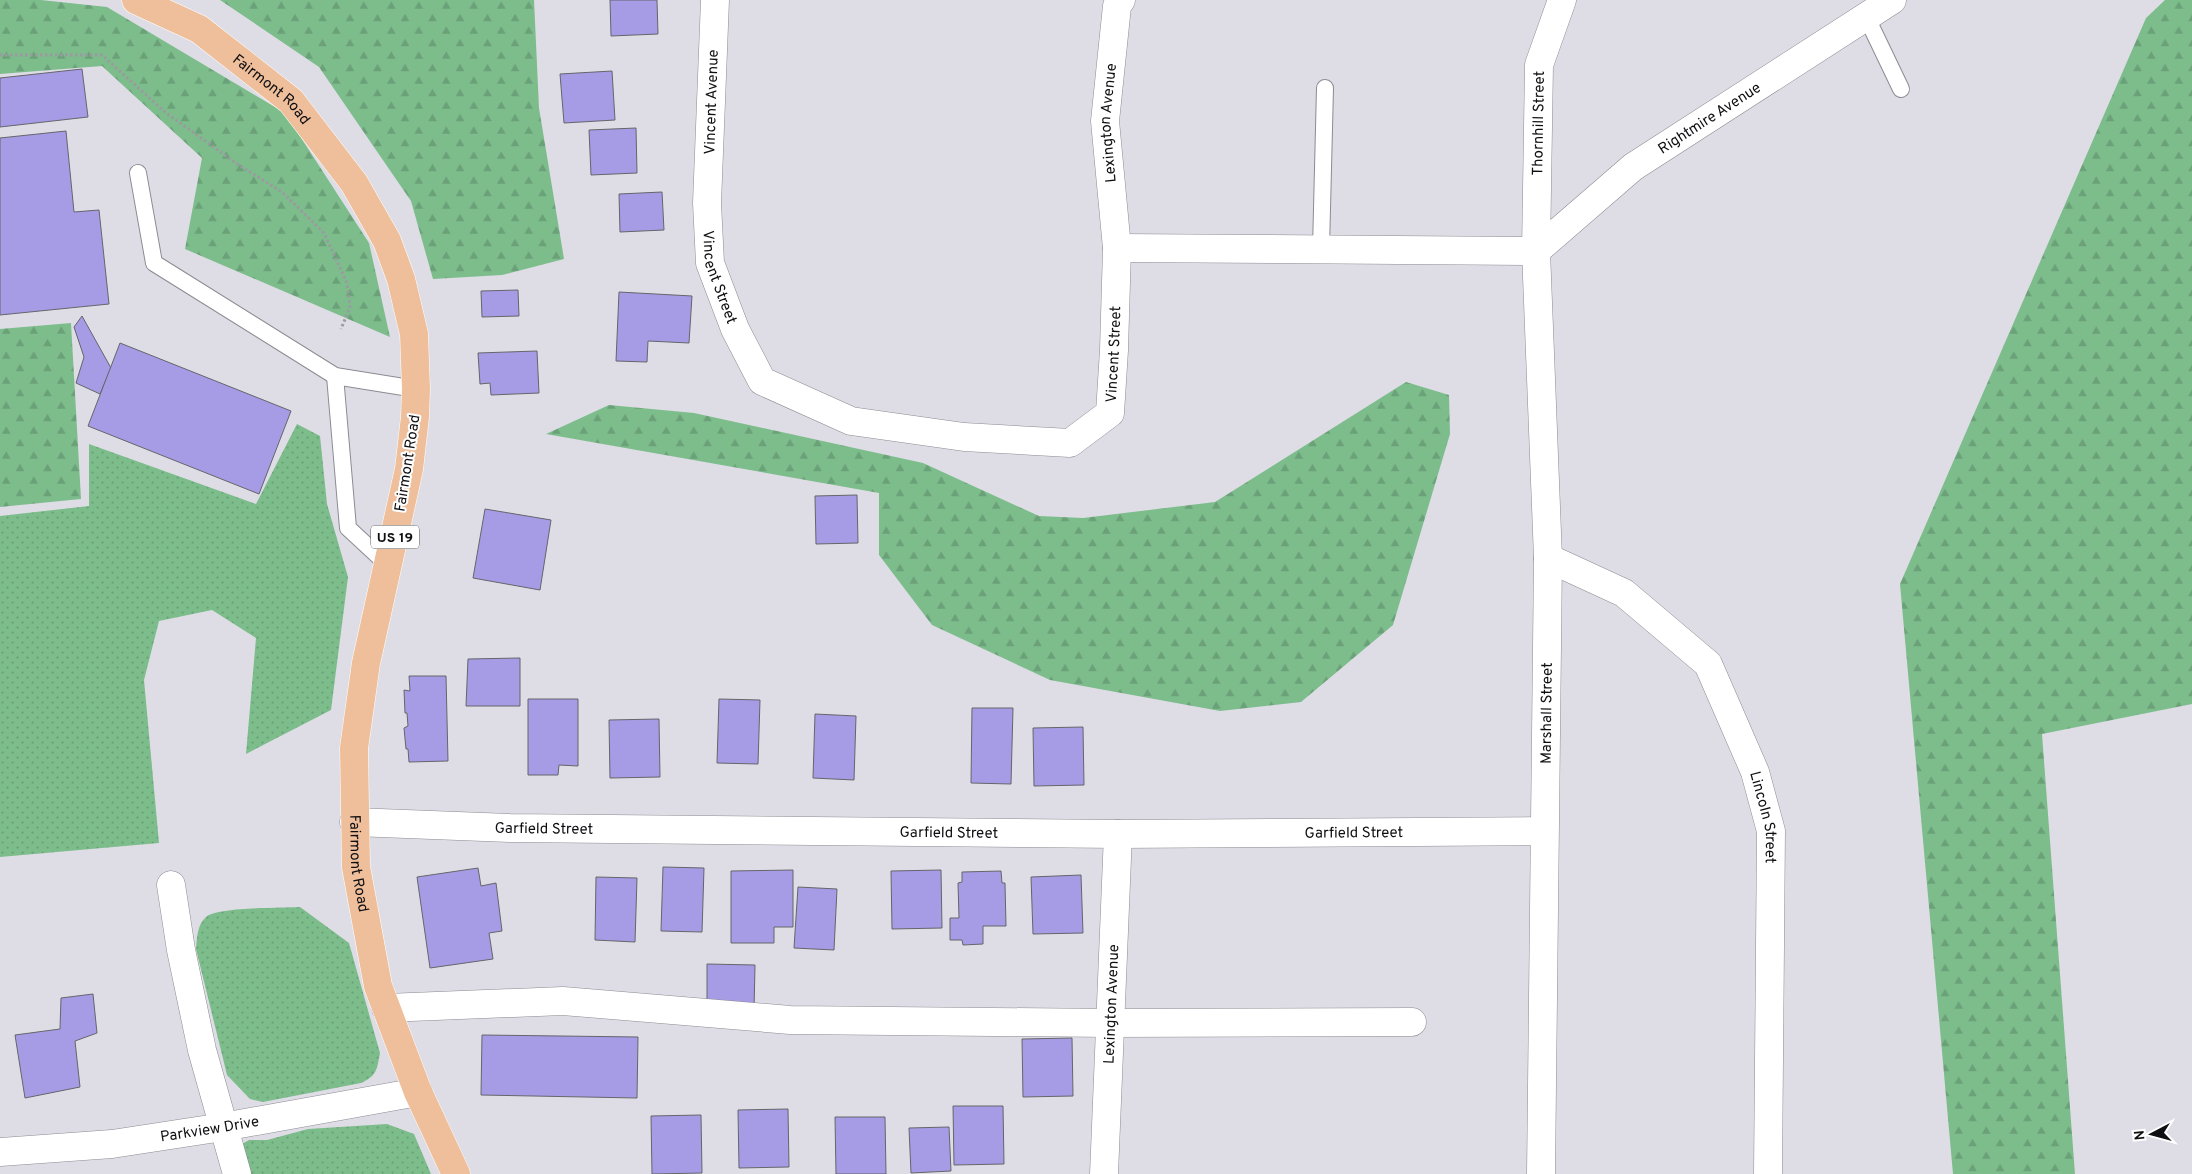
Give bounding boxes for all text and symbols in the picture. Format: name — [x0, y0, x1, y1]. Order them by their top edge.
street label: Vincent Avenue — [701, 49, 724, 155]
street label: Fairmont Road — [228, 51, 314, 129]
street label: Lexington Avenue — [1097, 62, 1122, 184]
street label: Thornhill Street — [1529, 71, 1550, 176]
street label: Rightmire Avenue — [1655, 79, 1765, 159]
street label: Vincent Street — [697, 230, 740, 327]
street label: Vincent Street — [1103, 306, 1126, 403]
street label: Fairmont Road — [391, 413, 426, 513]
road number: US 19 — [371, 526, 419, 548]
street label: Marshall Street — [1538, 662, 1558, 764]
street label: Lincoln Street — [1744, 769, 1779, 864]
street label: Fairmont Road — [344, 815, 372, 914]
street label: Garfield Street — [494, 819, 593, 840]
street label: Garfield Street — [899, 824, 998, 844]
street label: Garfield Street — [1305, 824, 1403, 844]
street label: Lexington Avenue — [1101, 944, 1124, 1065]
north arrow — [2127, 1109, 2177, 1159]
street label: Parkview Drive — [159, 1113, 261, 1147]
text: N — [2132, 1129, 2150, 1141]

